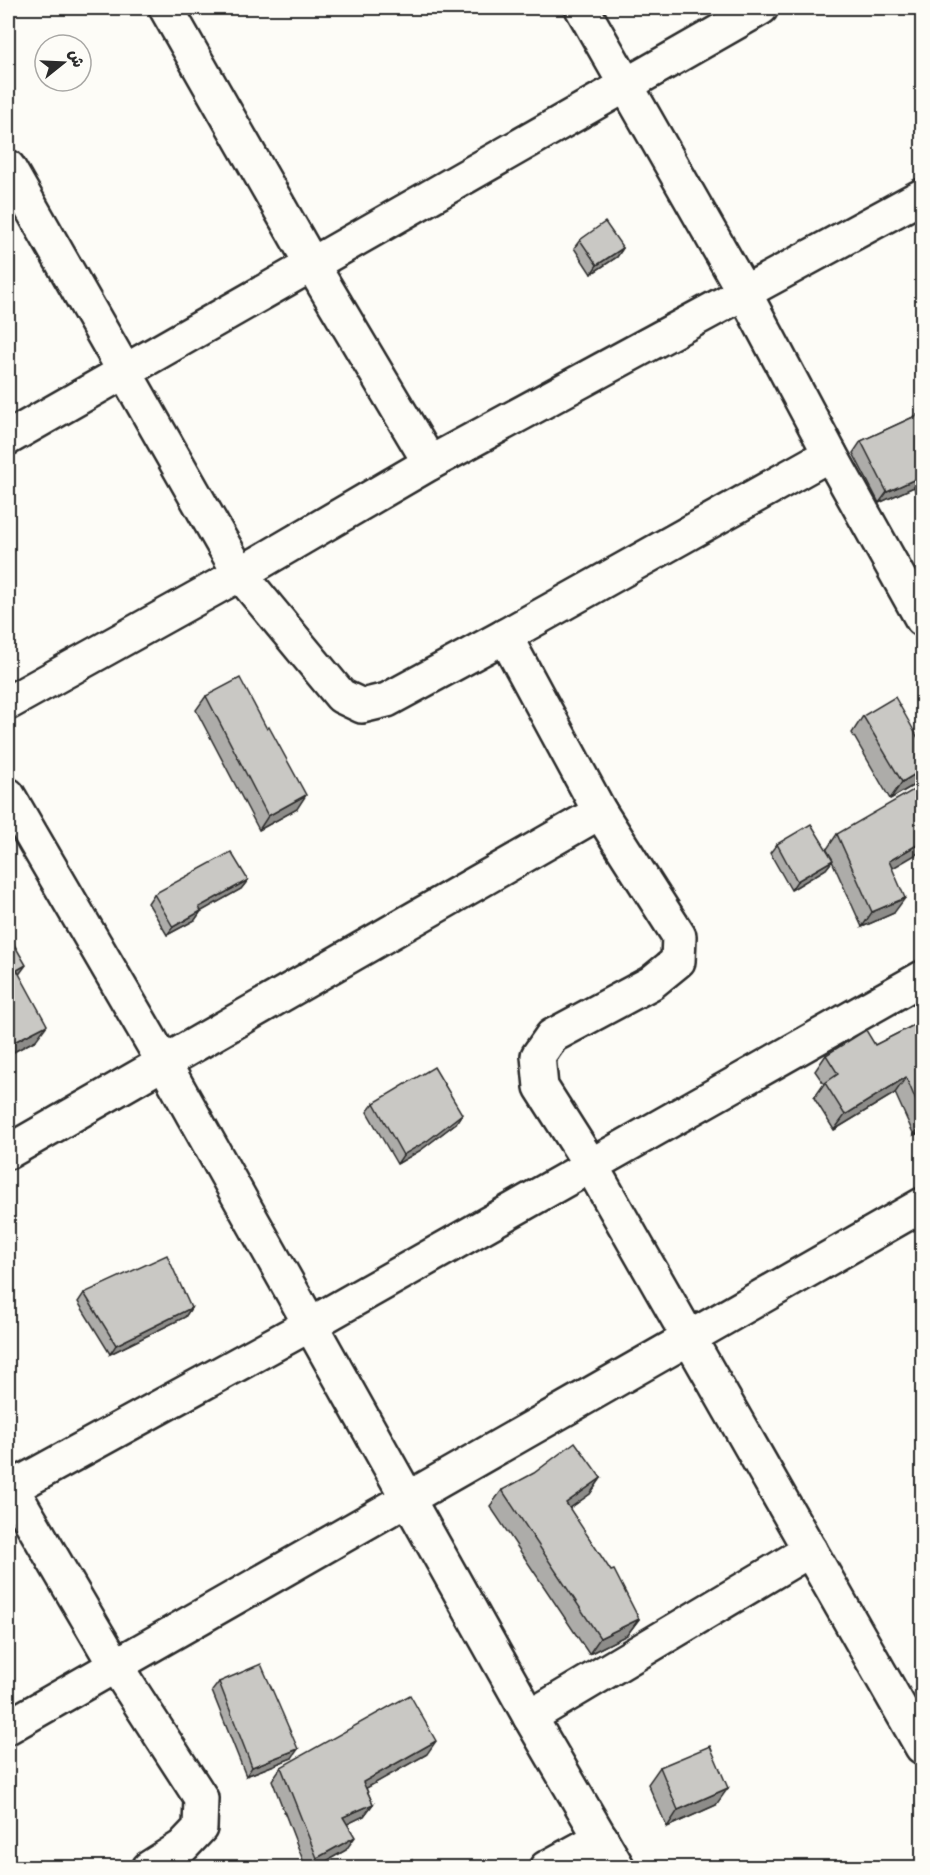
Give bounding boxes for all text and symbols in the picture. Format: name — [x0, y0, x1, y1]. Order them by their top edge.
north arrow — [33, 33, 93, 93]
text: ش — [61, 47, 89, 71]

